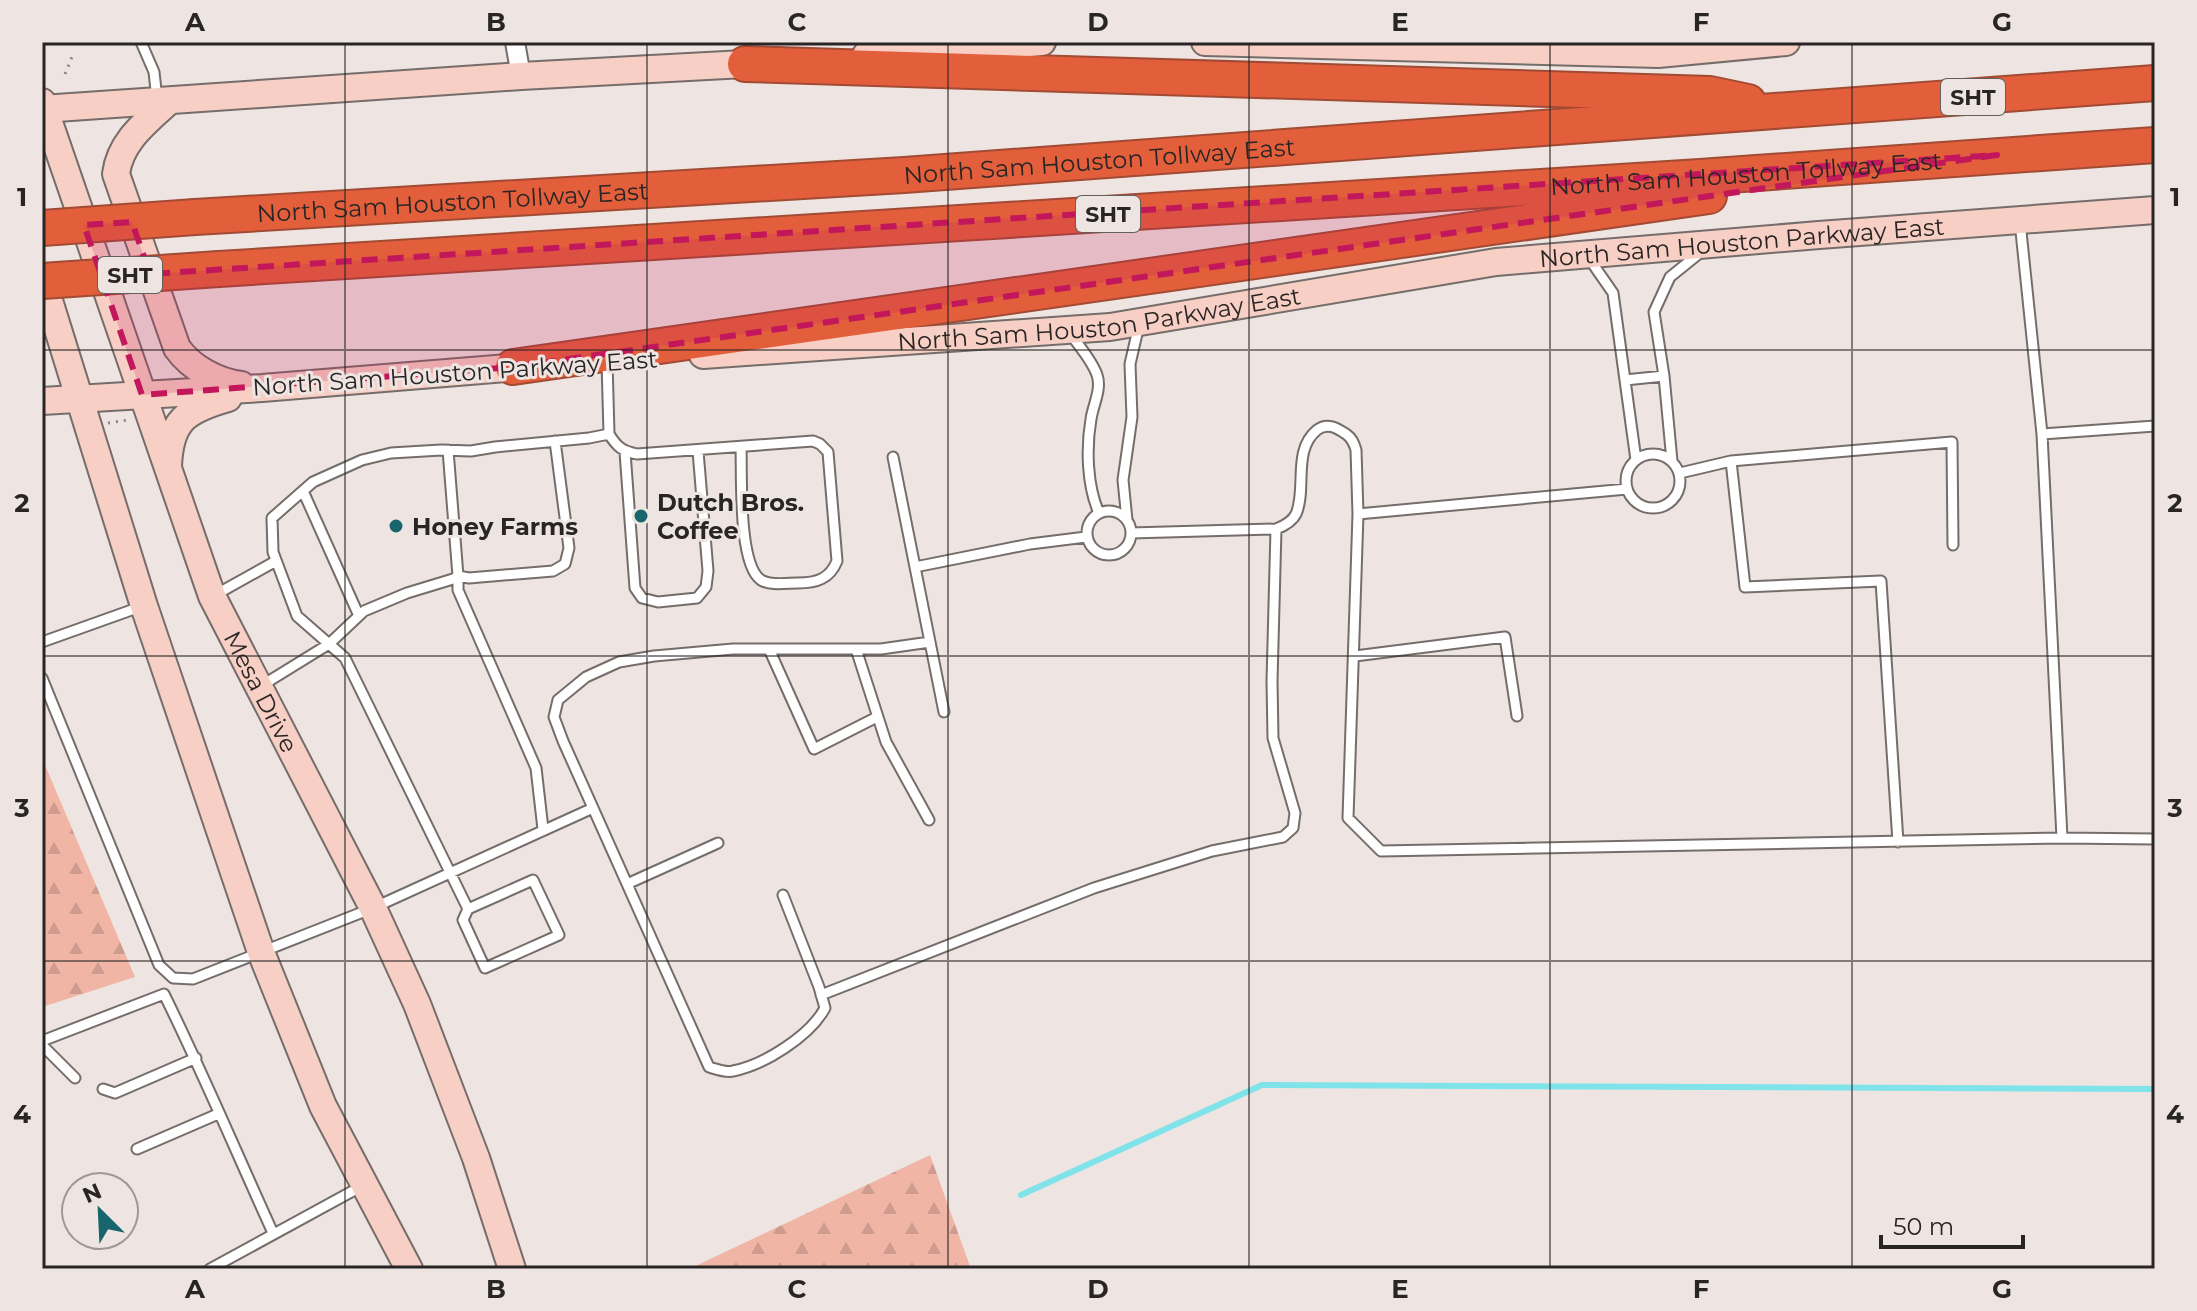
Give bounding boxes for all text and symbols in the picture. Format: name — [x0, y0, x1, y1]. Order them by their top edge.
text: A — [184, 6, 206, 38]
text: B — [486, 6, 506, 38]
text: C — [788, 6, 807, 38]
text: D — [1087, 6, 1109, 38]
text: E — [1391, 6, 1409, 38]
text: F — [1693, 6, 1709, 38]
text: G — [1992, 6, 2012, 38]
road number: SHT — [1941, 79, 2005, 115]
street label: North Sam Houston Tollway East — [902, 132, 1296, 189]
street label: North Sam Houston Tollway East — [1549, 146, 1943, 201]
street label: North Sam Houston Tollway East — [256, 176, 650, 228]
text: 1 — [17, 181, 27, 213]
text: 1 — [2170, 181, 2180, 213]
road number: SHT — [1076, 196, 1140, 232]
street label: North Sam Houston Parkway East — [1538, 211, 1946, 273]
road number: SHT — [98, 257, 162, 293]
street label: North Sam Houston Parkway East — [896, 281, 1303, 356]
street label: North Sam Houston Parkway East — [251, 344, 659, 402]
text: 2 — [14, 487, 30, 519]
text: 2 — [2167, 487, 2183, 519]
place label: Dutch Bros. Coffee — [657, 488, 804, 545]
marker: Dutch Bros. Coffee — [632, 507, 650, 525]
place label: Honey Farms — [412, 512, 578, 541]
marker: Honey Farms — [387, 517, 405, 535]
street label: Mesa Drive — [218, 626, 305, 757]
text: 3 — [13, 792, 30, 824]
text: 3 — [2166, 792, 2183, 824]
text: 4 — [13, 1098, 31, 1130]
text: 4 — [2166, 1098, 2184, 1130]
north arrow — [60, 1171, 140, 1251]
text: N — [78, 1177, 106, 1209]
scale bar — [1881, 1199, 2023, 1249]
text: 50 m — [1893, 1212, 1954, 1241]
text: A — [184, 1273, 206, 1305]
text: B — [486, 1273, 506, 1305]
text: C — [788, 1273, 807, 1305]
text: D — [1087, 1273, 1109, 1305]
text: E — [1391, 1273, 1409, 1305]
text: F — [1693, 1273, 1709, 1305]
text: G — [1992, 1273, 2012, 1305]

